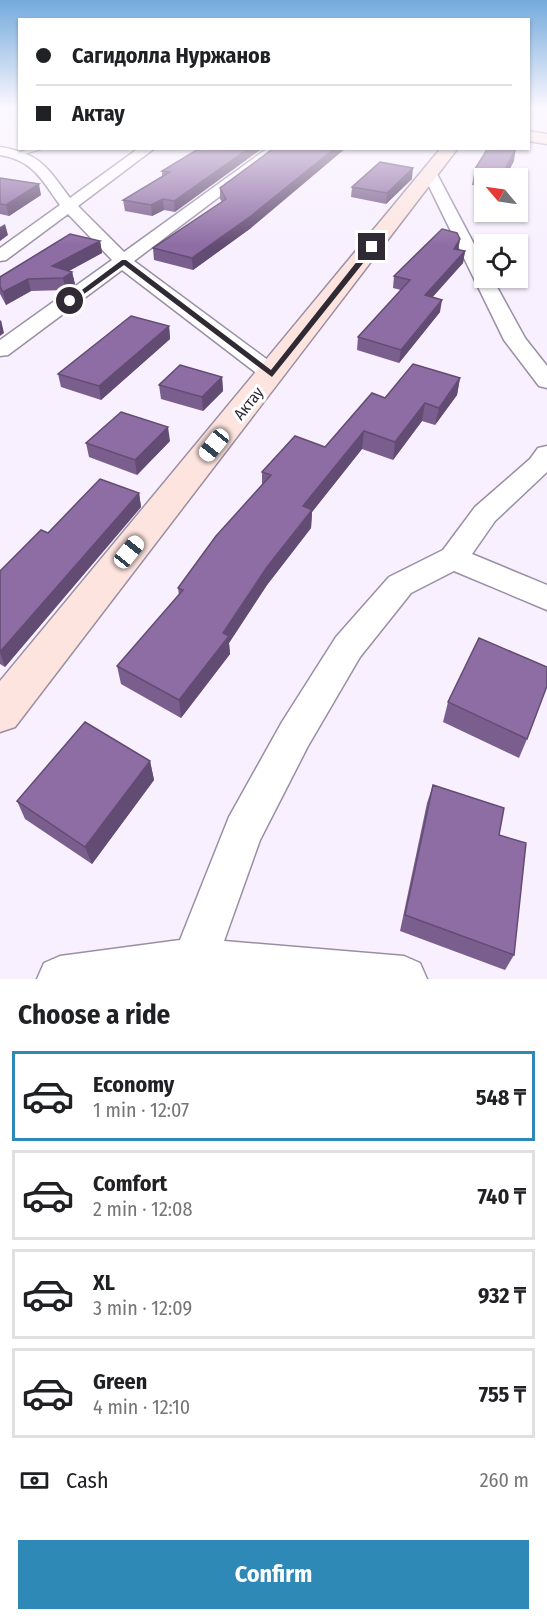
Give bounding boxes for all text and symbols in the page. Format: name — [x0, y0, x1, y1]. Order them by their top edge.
text: Сагидолла Нуржанов — [72, 42, 271, 69]
text: Актау — [72, 100, 125, 127]
north arrow — [474, 168, 528, 222]
map controls — [474, 168, 528, 288]
route end — [358, 233, 385, 260]
button: locate — [474, 234, 528, 288]
route start — [56, 287, 83, 314]
street label: Актау — [229, 382, 268, 424]
car — [196, 425, 232, 465]
car — [111, 532, 147, 572]
text: Choose a ride — [18, 999, 170, 1031]
icon: car — [21, 1069, 75, 1123]
text: Economy — [93, 1071, 174, 1098]
text: 548 ₸ — [476, 1084, 526, 1111]
text: 1 min · 12:07 — [93, 1098, 189, 1122]
icon: car — [21, 1168, 75, 1222]
text: Comfort — [93, 1170, 167, 1197]
text: 740 ₸ — [477, 1183, 526, 1210]
text: 2 min · 12:08 — [93, 1197, 192, 1221]
icon: car — [21, 1267, 75, 1321]
text: XL — [93, 1269, 115, 1296]
text: 932 ₸ — [478, 1282, 526, 1309]
text: 3 min · 12:09 — [93, 1296, 192, 1320]
icon: car — [21, 1366, 75, 1420]
text: Green — [93, 1368, 147, 1395]
text: 755 ₸ — [479, 1381, 526, 1408]
text: 4 min · 12:10 — [93, 1395, 190, 1419]
icon: cash — [18, 1464, 51, 1497]
text: Cash — [66, 1467, 109, 1494]
text: 260 m — [480, 1468, 529, 1492]
button: Confirm — [18, 1540, 529, 1609]

